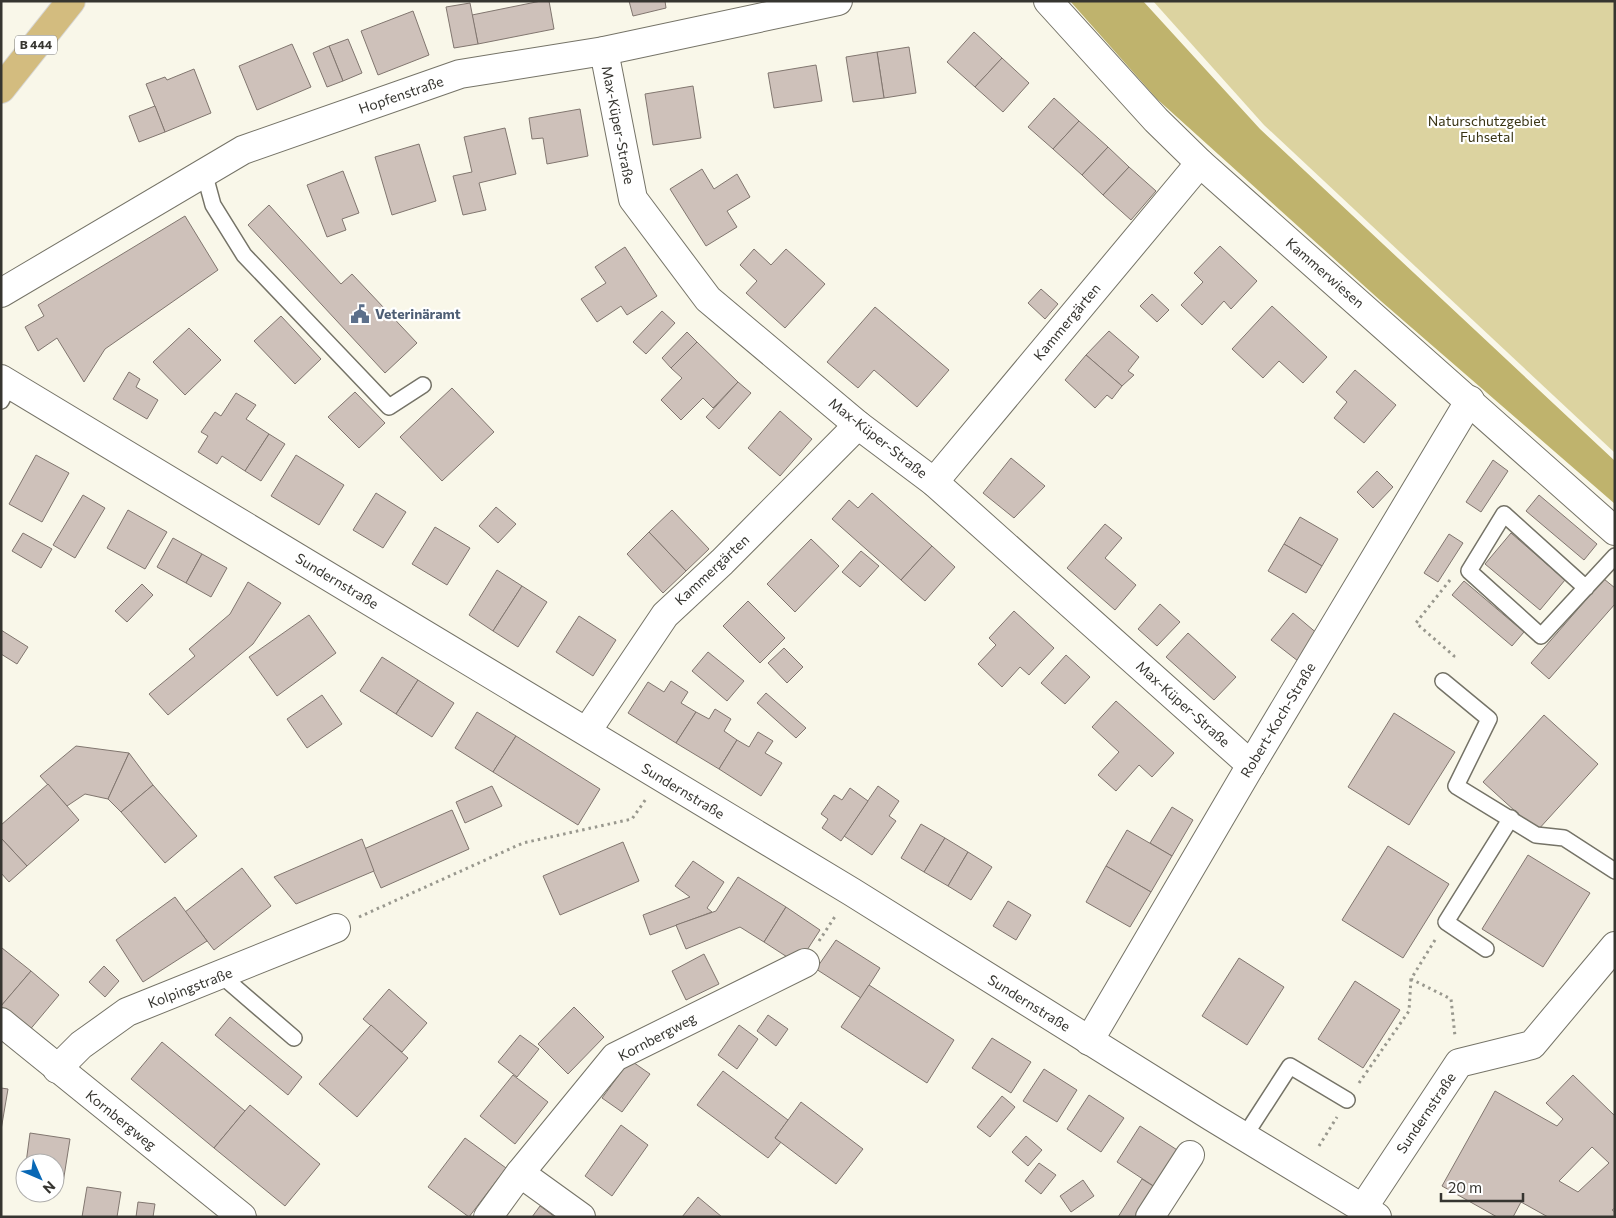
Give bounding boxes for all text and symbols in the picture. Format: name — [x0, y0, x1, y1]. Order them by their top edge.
road number: B 444 — [15, 36, 57, 54]
street label: Max-Küper-Straße — [599, 64, 638, 186]
street label: Hopfenstraße — [356, 72, 445, 117]
park label: Naturschutzgebiet Fuhsetal — [1428, 112, 1546, 145]
street label: Kammerwiesen — [1283, 234, 1368, 311]
street label: Kammergärten — [1029, 280, 1104, 364]
public building icon: Veterinäramt — [349, 303, 371, 325]
place label: Veterinäramt — [375, 305, 461, 322]
street label: Max-Küper-Straße — [826, 394, 931, 481]
street label: Kammergärten — [671, 531, 752, 608]
street label: Sundernstraße — [293, 549, 382, 612]
street label: Max-Küper-Straße — [1133, 657, 1234, 750]
street label: Robert-Koch-Straße — [1237, 659, 1319, 780]
street label: Sundernstraße — [639, 759, 728, 822]
street label: Kolpingstraße — [145, 964, 234, 1011]
street label: Sundernstraße — [985, 970, 1074, 1035]
street label: Kornbergweg — [615, 1009, 699, 1064]
street label: Sundernstraße — [1392, 1069, 1459, 1156]
street label: Kornbergweg — [83, 1086, 160, 1153]
north arrow — [15, 1153, 65, 1203]
scale bar — [1441, 1170, 1524, 1202]
text: N — [40, 1178, 59, 1197]
text: 20 m — [1448, 1178, 1482, 1196]

